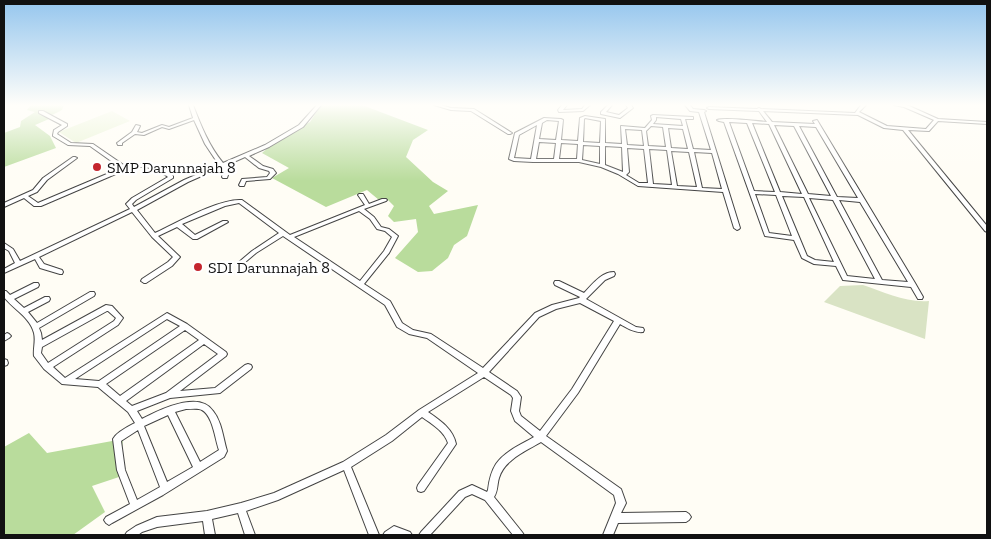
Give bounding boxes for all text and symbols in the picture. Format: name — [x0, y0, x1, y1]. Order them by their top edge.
place label: SMP Darunnajah 8 — [107, 158, 236, 177]
marker: SMP Darunnajah 8 — [91, 161, 103, 173]
place label: SDI Darunnajah 8 — [208, 258, 330, 277]
marker: SDI Darunnajah 8 — [192, 261, 204, 273]

